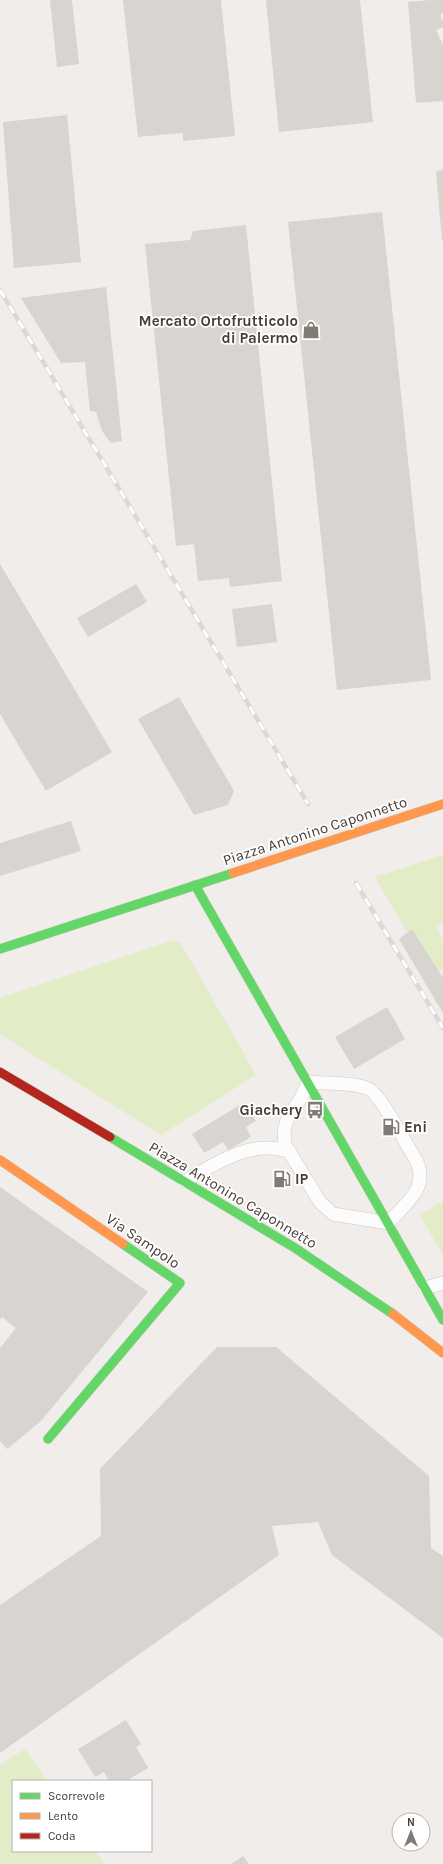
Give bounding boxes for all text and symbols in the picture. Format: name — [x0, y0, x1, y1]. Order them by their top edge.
place label: Mercato Ortofrutticolo di Palermo — [139, 312, 298, 347]
shop icon: Mercato Ortofrutticolo di Palermo — [301, 320, 321, 340]
street label: Piazza Antonino Caponnetto — [221, 793, 409, 869]
bus stop icon: Giachery — [305, 1100, 325, 1120]
place label: Giachery — [239, 1101, 302, 1119]
fuel station icon: Eni — [381, 1117, 401, 1137]
place label: Eni — [404, 1118, 427, 1136]
street label: Piazza Antonino Caponnetto — [146, 1138, 320, 1252]
fuel station icon: IP — [272, 1169, 292, 1189]
place label: IP — [295, 1170, 309, 1188]
street label: Via Sampolo — [103, 1210, 183, 1272]
legend — [12, 1780, 152, 1852]
text: Scorrevole — [48, 1789, 105, 1803]
text: Lento — [48, 1809, 78, 1823]
north arrow — [391, 1812, 431, 1852]
text: N — [407, 1816, 415, 1829]
text: Coda — [48, 1829, 76, 1843]

